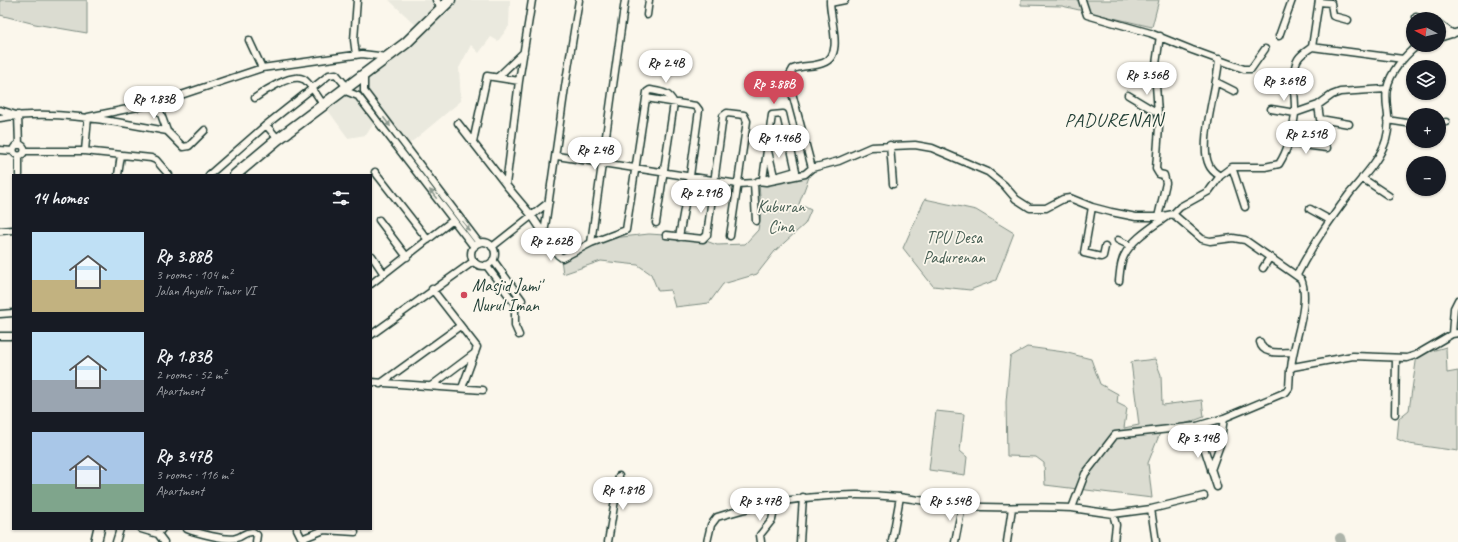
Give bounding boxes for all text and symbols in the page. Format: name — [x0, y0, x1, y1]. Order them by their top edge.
north arrow — [1406, 12, 1446, 52]
map controls — [1406, 12, 1446, 196]
pin: Rp 2.4B — [629, 50, 703, 84]
text: Rp 2.4B — [648, 55, 684, 71]
button: layers — [1406, 60, 1446, 100]
pin: Rp 3.56B — [1106, 62, 1188, 96]
text: Rp 3.56B — [1126, 67, 1168, 83]
pin: Rp 3.69B — [1243, 68, 1325, 102]
pin: Rp 3.88B — [733, 71, 815, 105]
text: Rp 3.69B — [1263, 73, 1305, 89]
text: Rp 3.88B — [753, 76, 795, 92]
pin: Rp 1.83B — [113, 86, 195, 120]
text: Rp 1.83B — [133, 91, 175, 107]
district label: PADURENAN — [1064, 108, 1165, 132]
button: + — [1406, 108, 1446, 148]
one-way arrow — [383, 117, 392, 128]
pin: Rp 2.51B — [1265, 121, 1347, 155]
pin: Rp 1.46B — [738, 125, 820, 159]
text: Rp 2.51B — [1285, 126, 1327, 142]
text: Rp 1.46B — [758, 130, 800, 146]
pin: Rp 2.4B — [558, 137, 632, 171]
text: Rp 2.4B — [577, 142, 613, 158]
button: − — [1406, 156, 1446, 196]
pin: Rp 2.91B — [660, 180, 742, 214]
text: Rp 2.91B — [680, 185, 722, 201]
icon: filters — [330, 187, 352, 209]
text: 14 homes — [32, 188, 88, 209]
one-way arrow — [429, 188, 438, 199]
park label: Kuburan Cina — [757, 196, 806, 237]
one-way arrow — [462, 220, 470, 231]
park label: TPU Desa Padurenan — [923, 227, 986, 268]
pin: Rp 2.62B — [510, 228, 592, 262]
text: Rp 2.62B — [530, 233, 572, 249]
text: Rp 3.88B — [156, 246, 211, 267]
icon: home — [64, 248, 112, 296]
text: 3 rooms · 104 m² — [156, 267, 232, 283]
place label: Masjid Jami' Nurul Iman — [472, 275, 545, 316]
text: Jalan Anyelir Timur VI — [156, 283, 255, 299]
marker: Masjid Jami' Nurul Iman — [459, 290, 469, 300]
text: Rp 1.83B — [156, 346, 211, 367]
icon: home — [64, 348, 112, 396]
text: 2 rooms · 52 m² — [156, 367, 226, 383]
text: Apartment — [156, 383, 204, 399]
pin: Rp 3.14B — [1157, 425, 1239, 459]
text: Rp 3.14B — [1177, 430, 1219, 446]
text: Rp 3.47B — [156, 446, 211, 467]
icon: home — [64, 448, 112, 496]
text: 3 rooms · 116 m² — [156, 467, 232, 483]
pin: Rp 1.81B — [582, 477, 664, 511]
text: Rp 1.81B — [602, 482, 644, 498]
text: Apartment — [156, 483, 204, 499]
pin: Rp 3.47B — [719, 488, 801, 522]
pin: Rp 5.54B — [909, 488, 991, 522]
text: Rp 3.47B — [739, 493, 781, 509]
text: Rp 5.54B — [929, 493, 971, 509]

